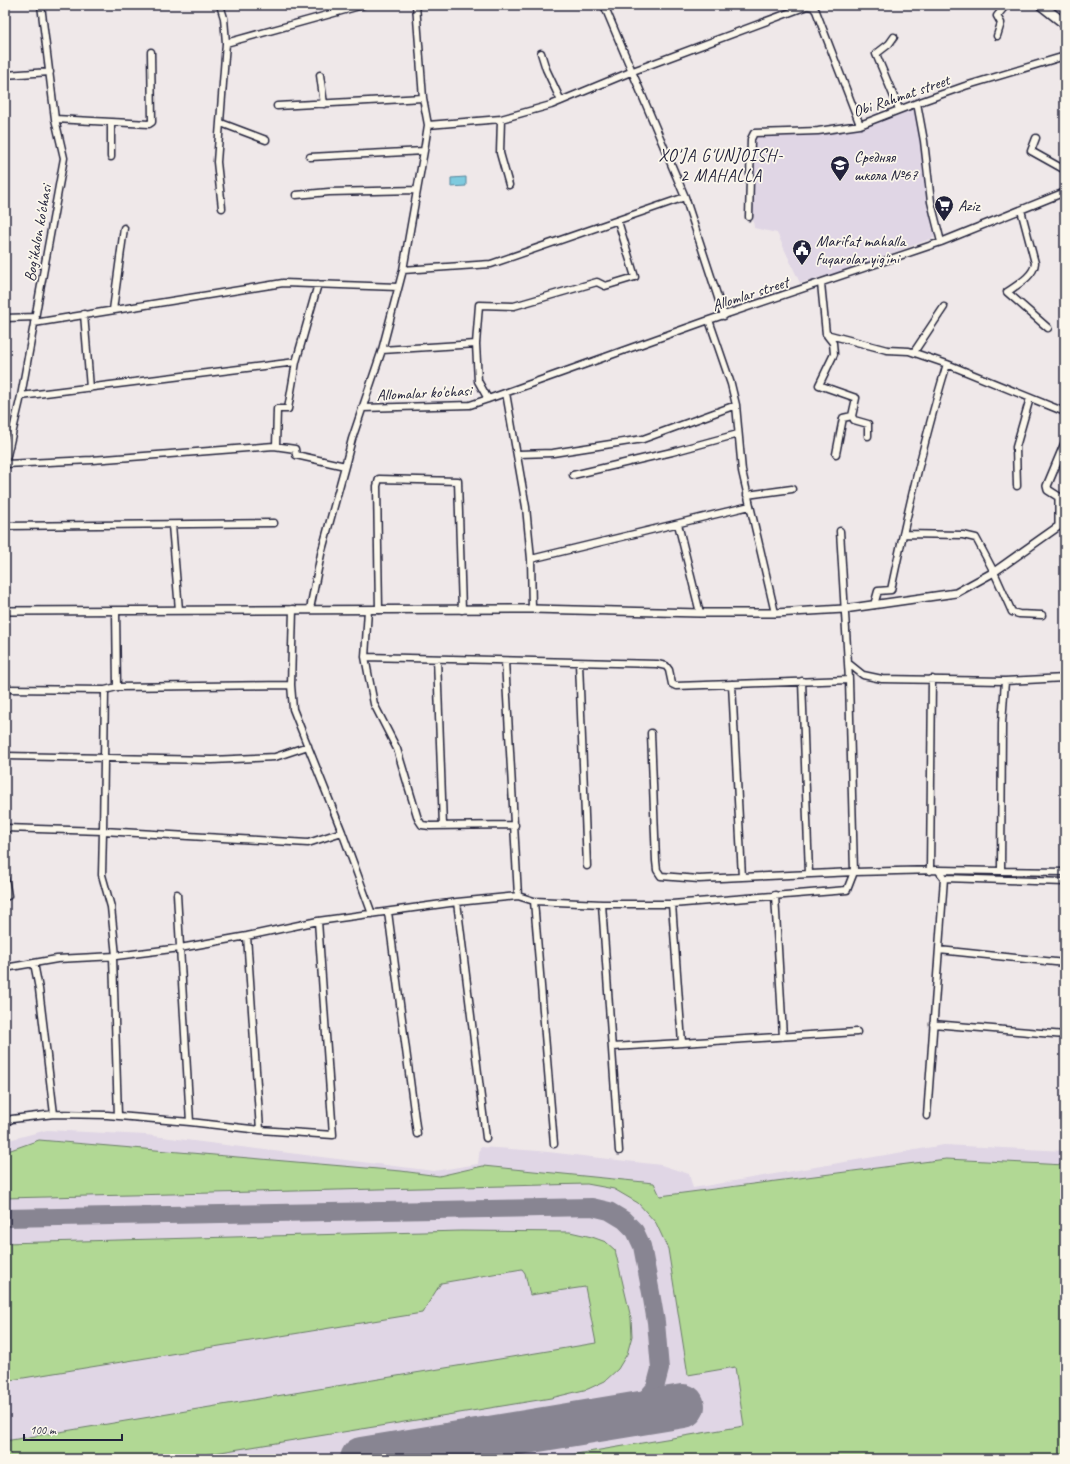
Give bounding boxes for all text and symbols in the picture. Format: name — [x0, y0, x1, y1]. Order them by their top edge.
street label: Obi Rahmat street — [850, 70, 954, 122]
district label: XO'JA G'UNJOISH- 2 MAHALLA — [659, 145, 784, 186]
place label: Средняя школа №67 — [854, 147, 918, 185]
school or university icon: Средняя школа №67 — [829, 154, 851, 182]
street label: Bog'ikalon ko'chasi — [20, 181, 57, 283]
supermarket icon: Aziz — [933, 194, 955, 222]
place label: Aziz — [958, 196, 982, 216]
place label: Marifat mahalla fuqarolar yig'ini — [816, 231, 907, 269]
public building icon: Marifat mahalla fuqarolar yig'ini — [791, 238, 813, 266]
street label: Allomlar street — [710, 271, 794, 316]
street label: Allomalar ko'chasi — [376, 380, 474, 405]
scale bar — [24, 1416, 122, 1442]
text: 100 m — [30, 1422, 57, 1438]

